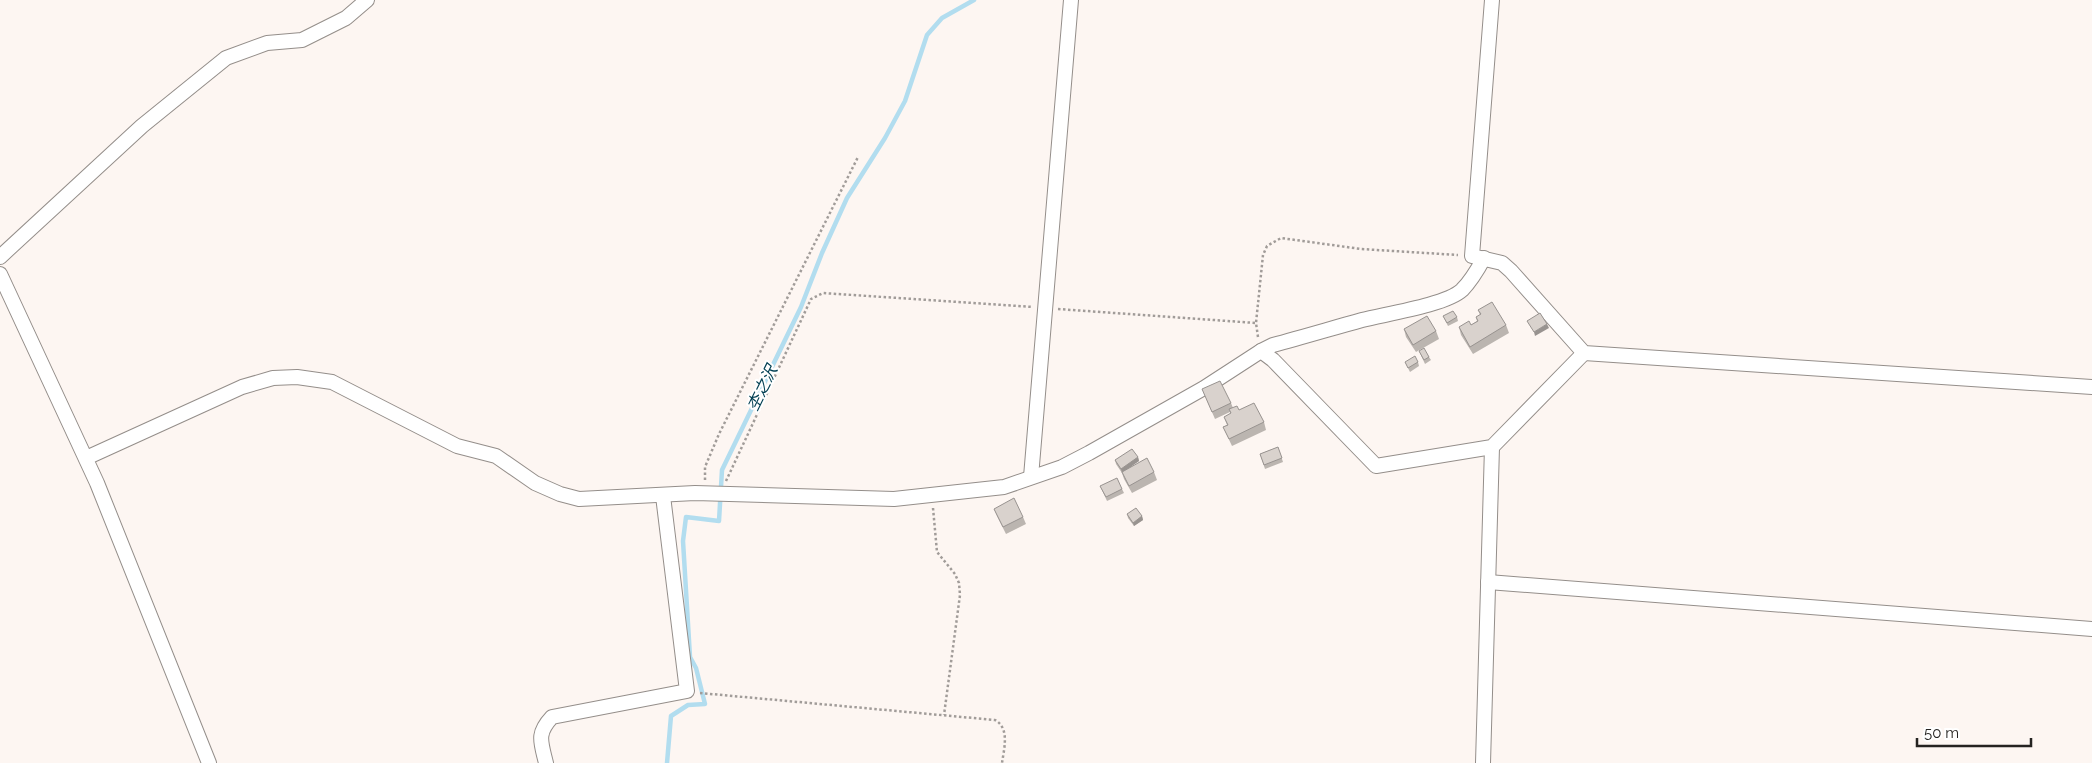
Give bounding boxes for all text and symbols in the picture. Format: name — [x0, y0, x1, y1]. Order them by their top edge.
water label: 杢之沢 — [743, 360, 782, 414]
scale bar — [1917, 716, 2031, 748]
text: 50 m — [1924, 724, 1959, 742]

